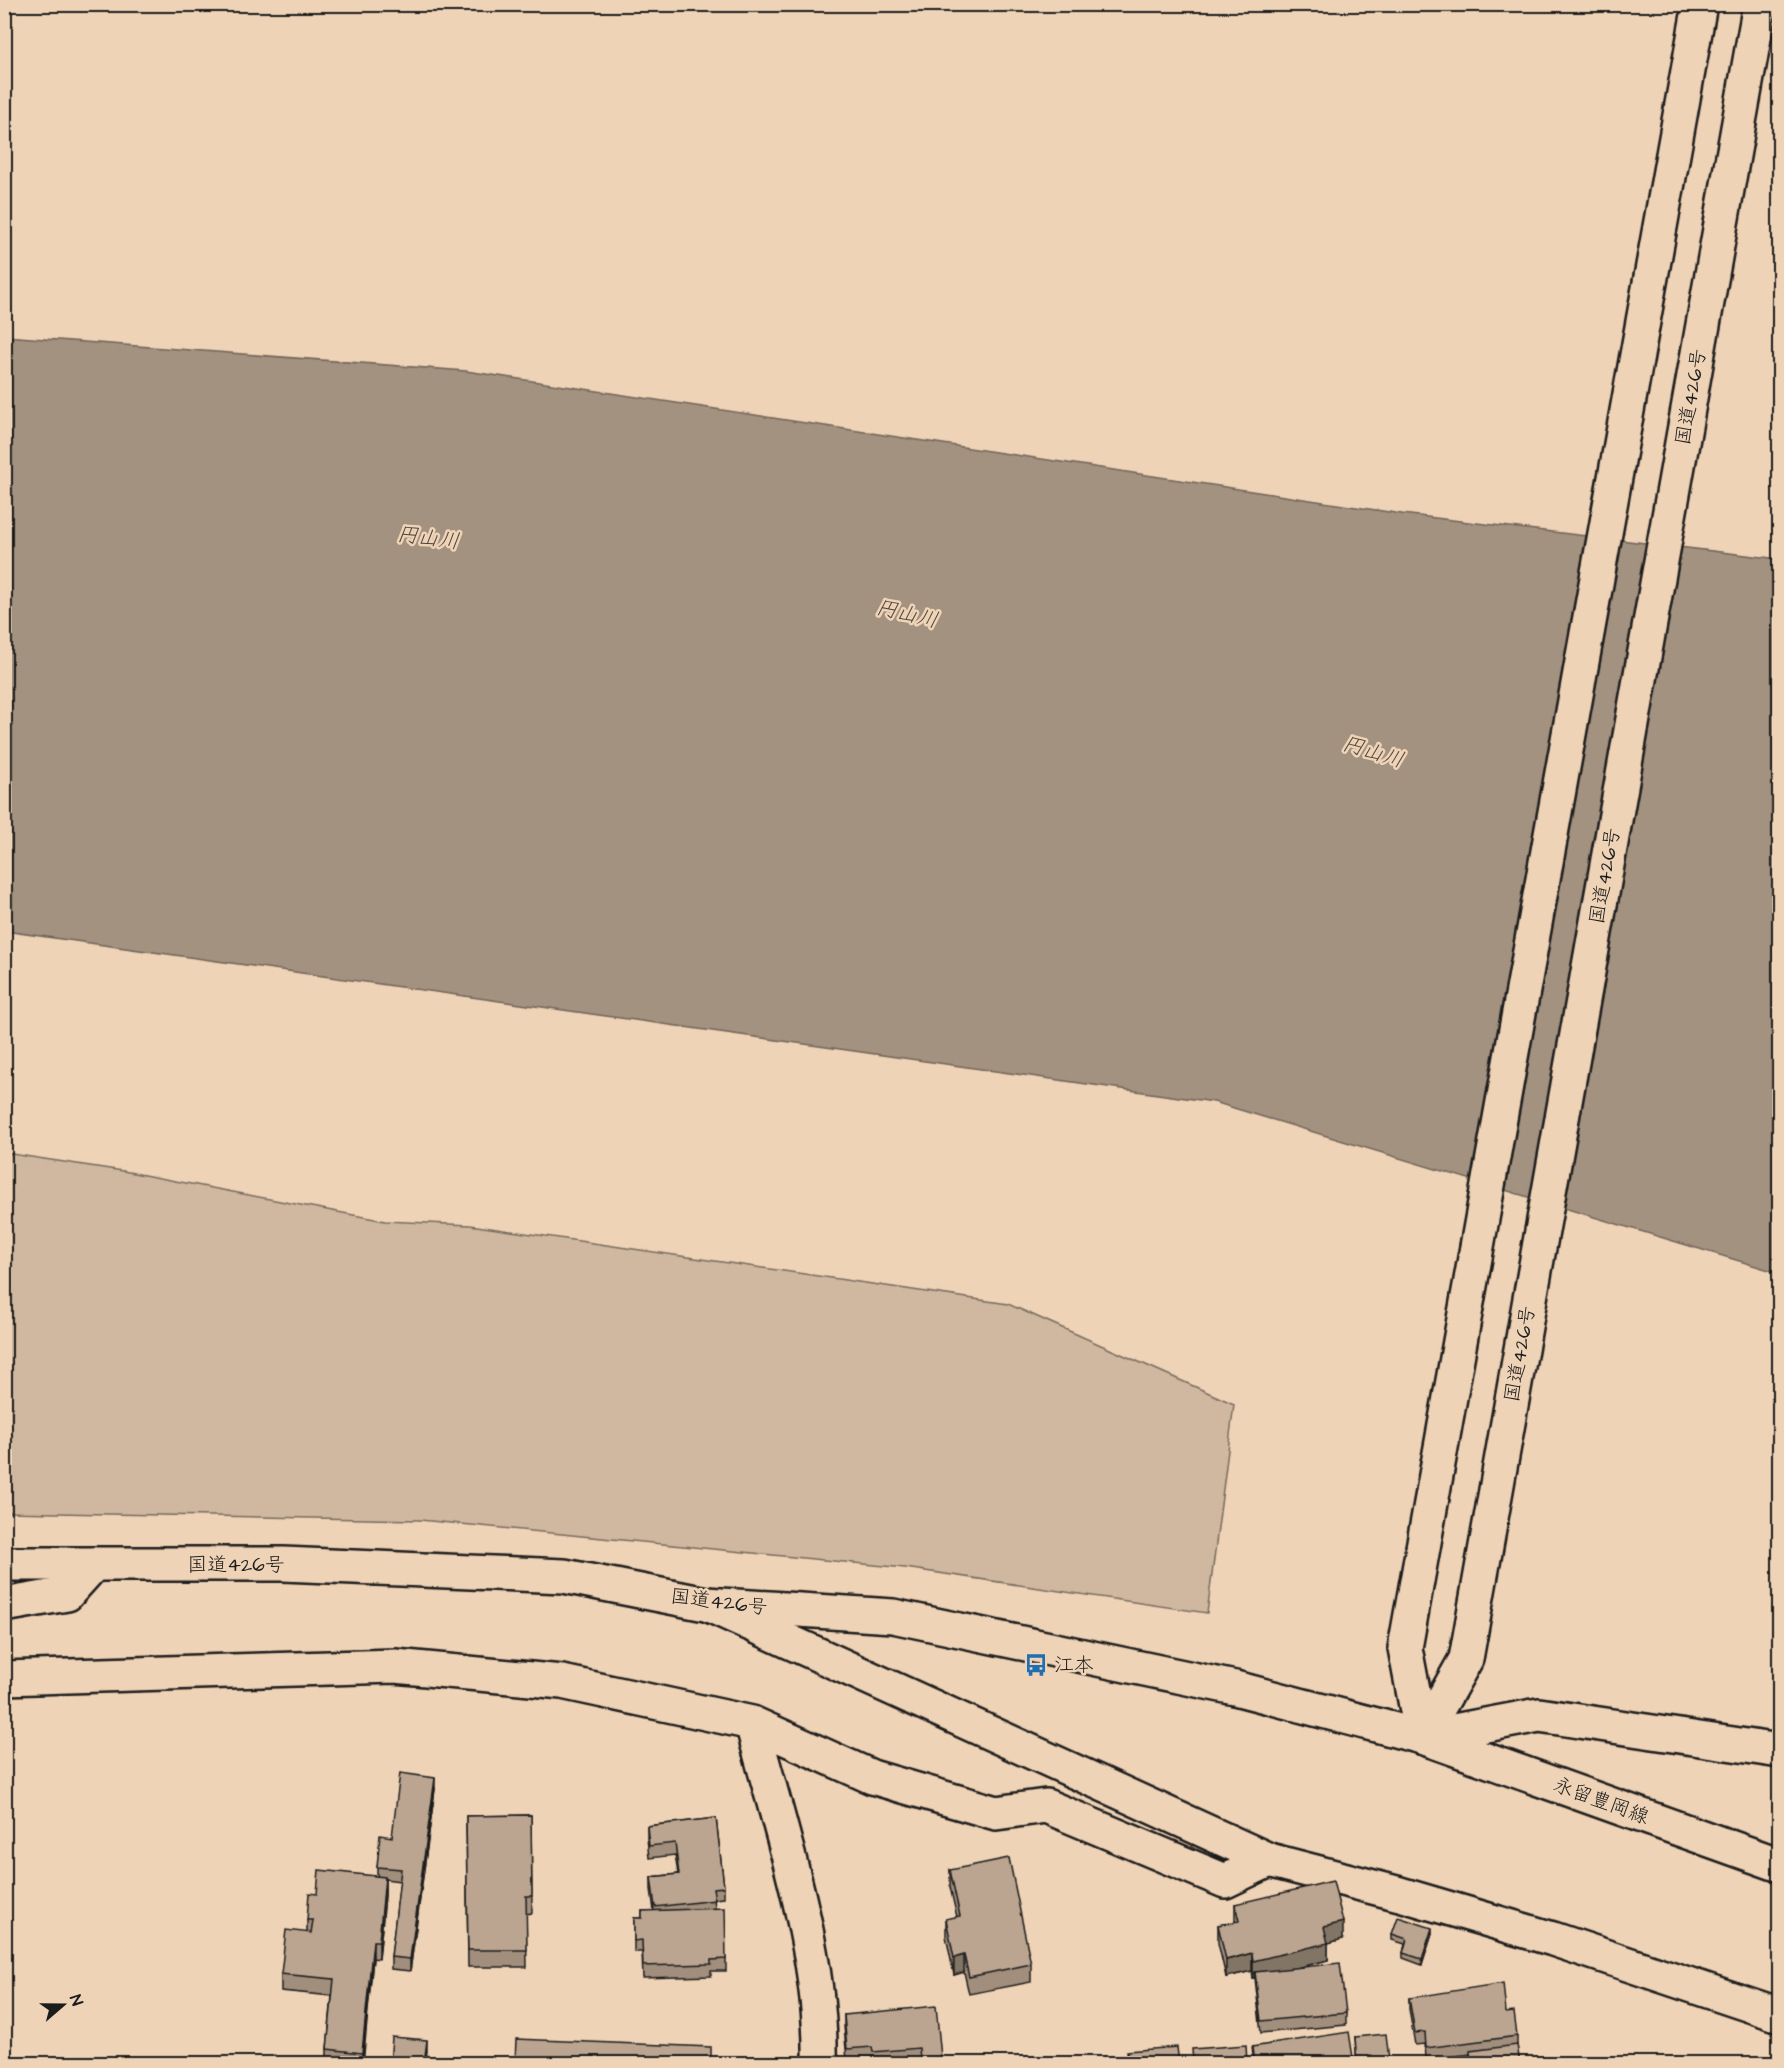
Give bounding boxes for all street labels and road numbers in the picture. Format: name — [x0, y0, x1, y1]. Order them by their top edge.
street label: 国道426号 — [1669, 347, 1713, 447]
street label: 国道426号 — [1583, 826, 1627, 926]
street label: 国道426号 — [1498, 1304, 1542, 1404]
street label: 国道426号 — [187, 1551, 285, 1579]
street label: 国道426号 — [669, 1582, 769, 1622]
street label: 永留豊岡線 — [1549, 1771, 1653, 1831]

